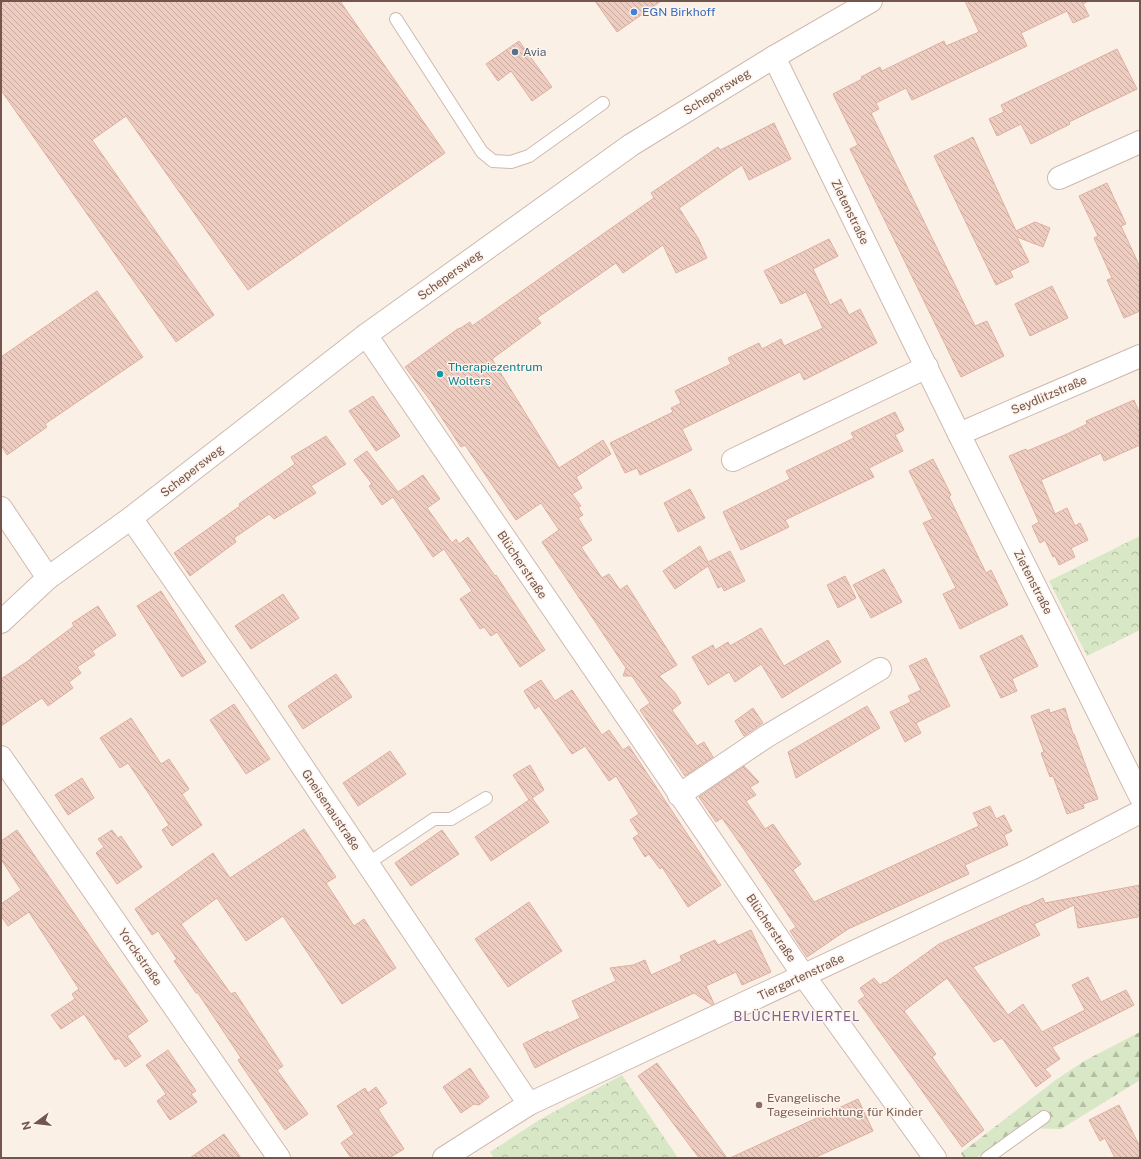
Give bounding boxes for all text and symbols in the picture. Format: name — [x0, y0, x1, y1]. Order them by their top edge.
place label: EGN Birkhoff — [642, 5, 716, 19]
marker: EGN Birkhoff — [629, 7, 639, 17]
place label: Avia — [523, 45, 546, 59]
marker: Avia — [510, 47, 520, 57]
street label: Schepersweg — [681, 66, 753, 118]
street label: Zietenstraße — [828, 177, 872, 247]
street label: Schepersweg — [415, 247, 485, 303]
place label: Therapiezentrum Wolters — [448, 360, 543, 388]
marker: Therapiezentrum Wolters — [435, 369, 445, 379]
street label: Seydlitzstraße — [1009, 373, 1089, 417]
street label: Schepersweg — [158, 442, 226, 500]
street label: Blücherstraße — [494, 528, 550, 602]
street label: Zietenstraße — [1011, 547, 1055, 617]
street label: Gneisenaustraße — [299, 767, 363, 853]
street label: Blücherstraße — [743, 891, 799, 965]
street label: Yorckstraße — [115, 926, 165, 988]
street label: Tiergartenstraße — [756, 951, 847, 1003]
district label: BLÜCHERVIERTEL — [733, 1009, 861, 1024]
place label: Evangelische Tageseinrichtung für Kinder — [767, 1091, 923, 1119]
marker: Evangelische Tageseinrichtung für Kinder — [754, 1100, 764, 1110]
north arrow — [16, 1103, 56, 1143]
text: N — [19, 1120, 33, 1131]

